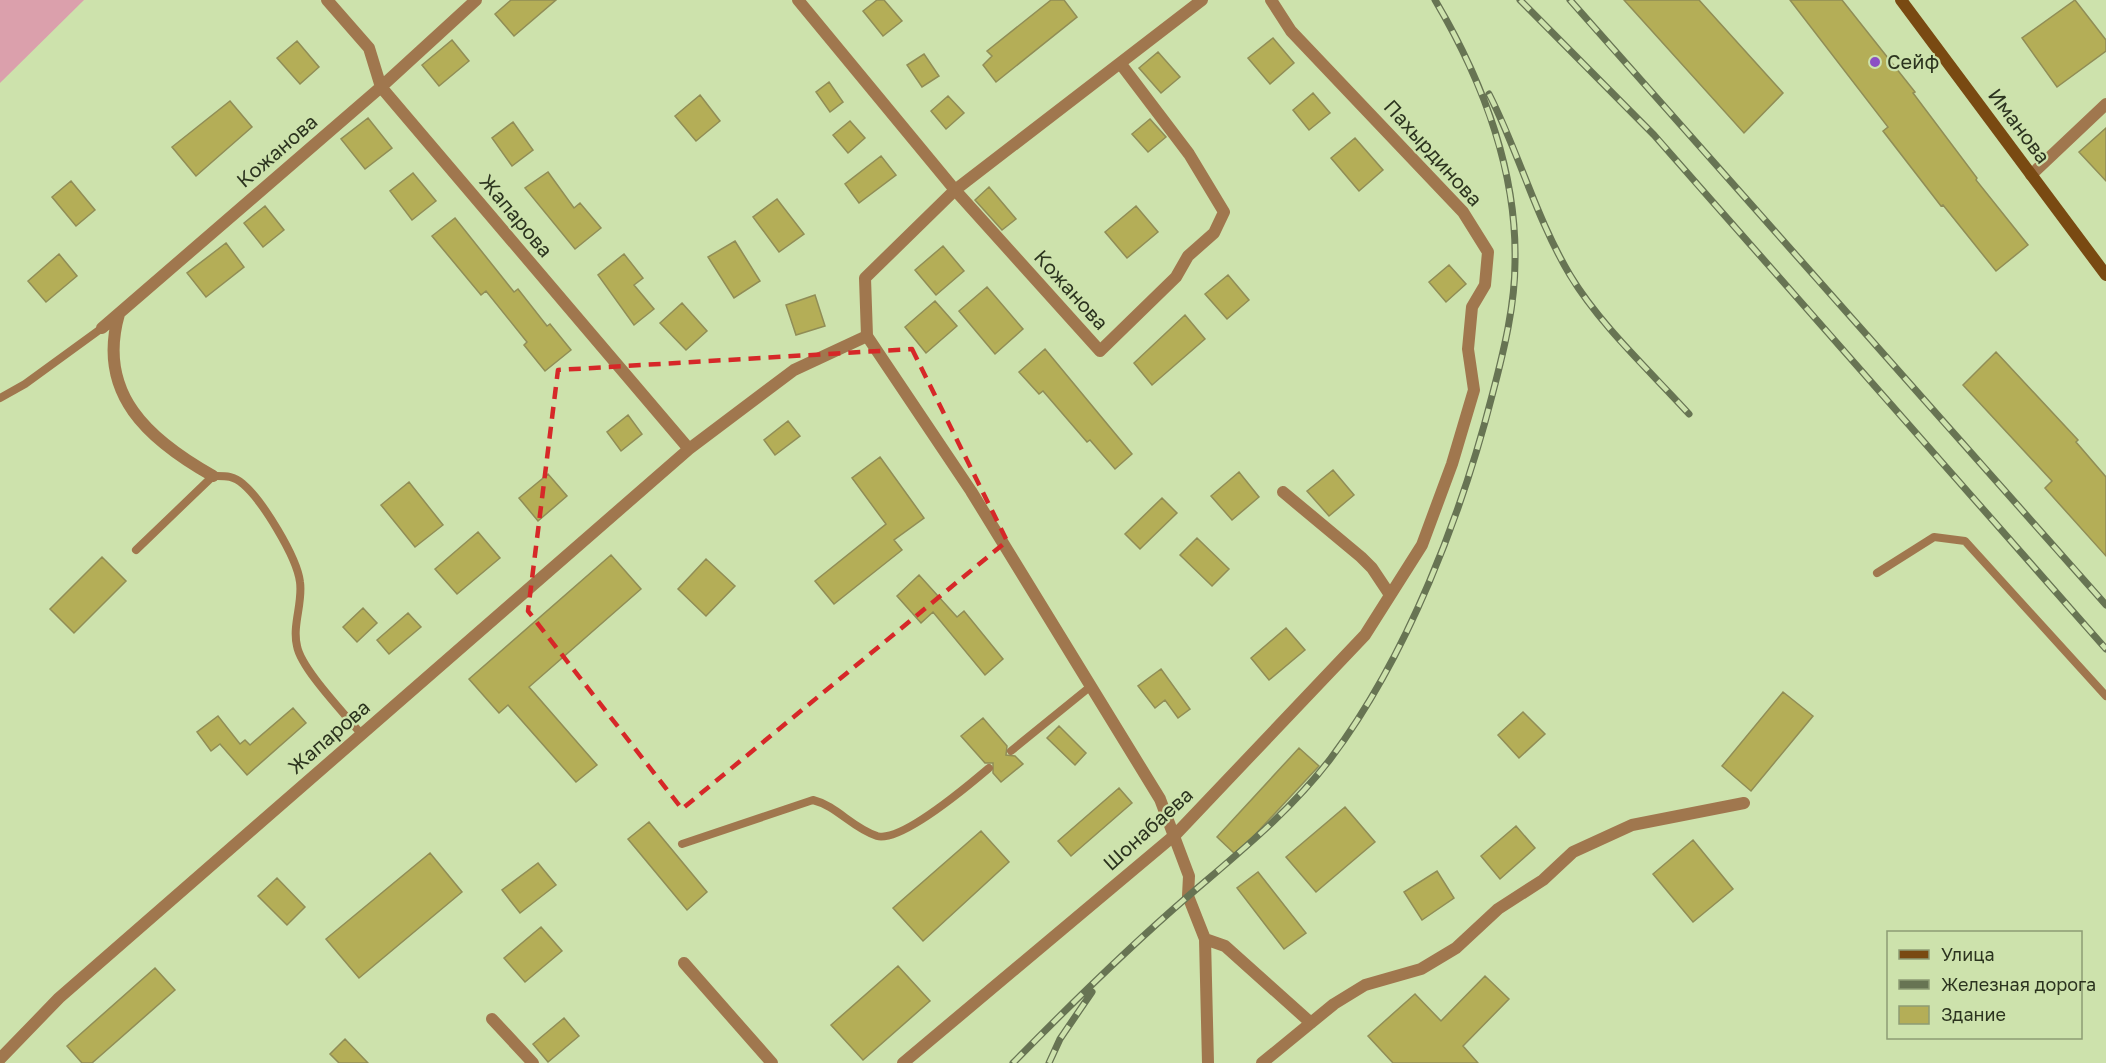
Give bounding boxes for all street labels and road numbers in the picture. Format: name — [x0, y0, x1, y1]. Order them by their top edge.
street label: Иманова — [1984, 83, 2056, 168]
street label: Пахырдинова — [1380, 94, 1488, 211]
street label: Кожанова — [231, 109, 322, 192]
street label: Жапарова — [475, 169, 558, 262]
street label: Кожанова — [1030, 244, 1114, 334]
street label: Жапарова — [283, 694, 374, 778]
street label: Шонабаева — [1098, 782, 1197, 875]

